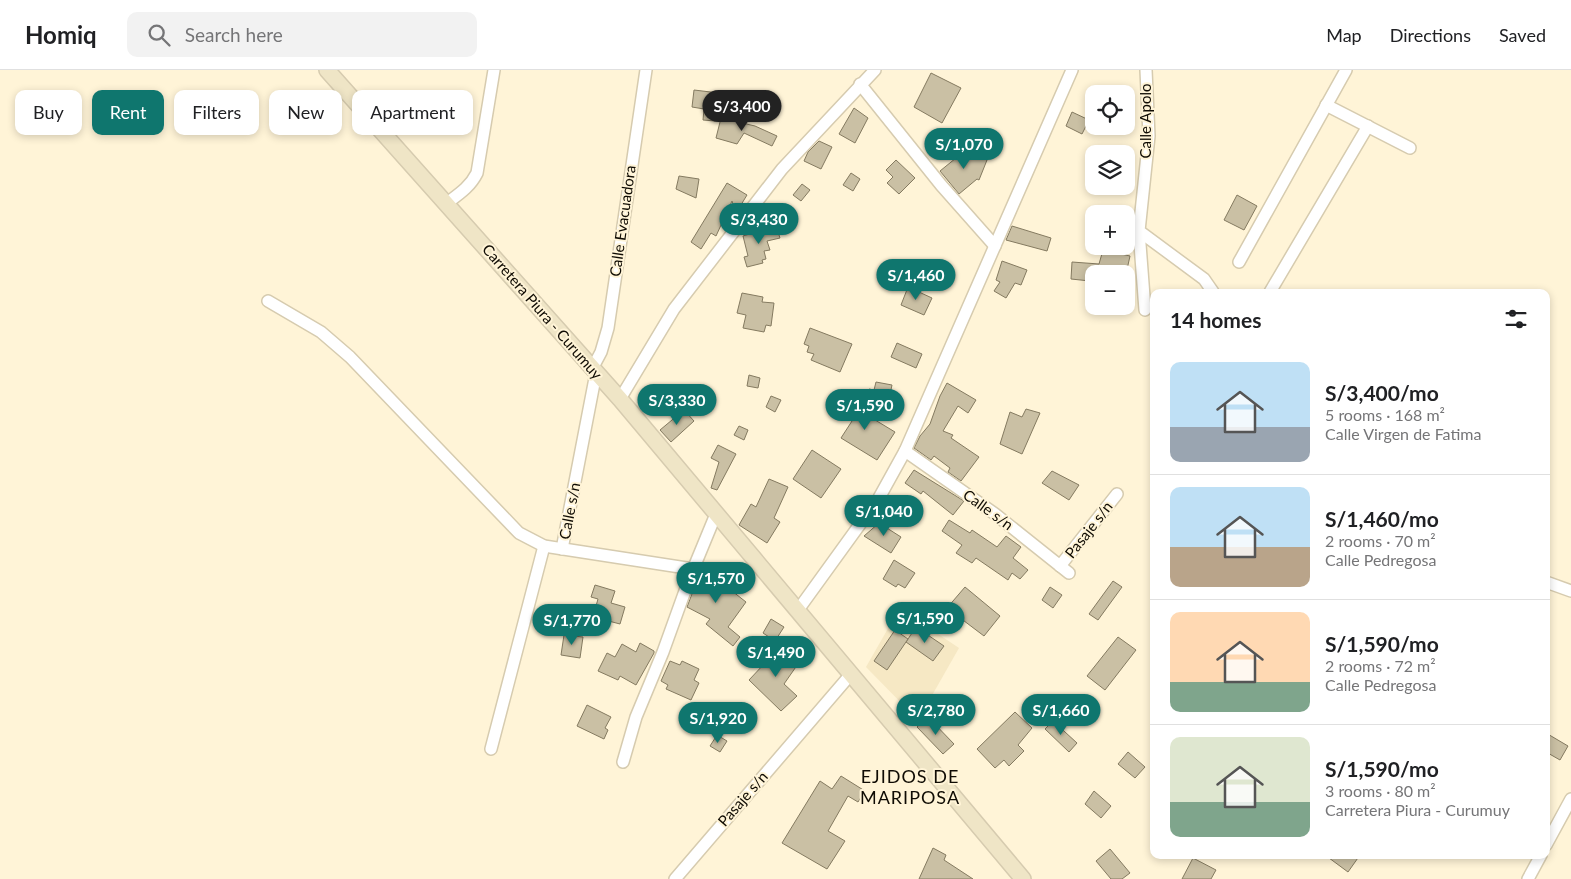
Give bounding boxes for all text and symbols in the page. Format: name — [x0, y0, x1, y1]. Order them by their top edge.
search box — [127, 12, 477, 57]
text: Homiq — [25, 20, 97, 49]
icon: search — [145, 21, 173, 49]
text: Search here — [185, 23, 283, 46]
text: Map — [1326, 24, 1362, 46]
text: Directions — [1390, 24, 1471, 46]
text: Saved — [1499, 24, 1546, 46]
street label: Calle Apolo — [1136, 84, 1154, 158]
map controls — [1085, 85, 1135, 315]
button: locate — [1085, 85, 1135, 135]
chip: Buy — [15, 90, 82, 135]
chip: Rent — [92, 90, 164, 135]
chip: Filters — [174, 90, 259, 135]
chip: New — [269, 90, 342, 135]
chip: Apartment — [352, 90, 473, 135]
pin: S/3,400 — [696, 90, 788, 132]
text: S/3,400 — [713, 96, 771, 115]
pin: S/1,070 — [918, 128, 1010, 170]
text: S/1,070 — [935, 134, 993, 153]
button: layers — [1085, 145, 1135, 195]
street label: Calle Evacuadora — [605, 164, 639, 278]
pin: S/3,430 — [713, 202, 805, 245]
button: + — [1085, 205, 1135, 255]
text: S/3,430 — [730, 209, 788, 228]
street label: Carretera Piura - Curumuy — [479, 240, 607, 383]
pin: S/1,460 — [870, 258, 962, 301]
text: S/1,460 — [887, 265, 945, 284]
button: − — [1085, 265, 1135, 315]
icon: filters — [1502, 305, 1530, 333]
text: 14 homes — [1170, 307, 1261, 332]
text: S/3,400/mo — [1325, 380, 1439, 405]
icon: home — [1210, 382, 1270, 442]
pin: S/3,330 — [631, 384, 723, 426]
pin: S/1,590 — [819, 388, 911, 431]
text: S/3,330 — [648, 390, 706, 409]
text: S/1,590 — [836, 395, 894, 414]
text: 5 rooms · 168 m² — [1325, 405, 1445, 424]
text: Calle Virgen de Fatima — [1325, 424, 1481, 443]
street label: Calle s/n — [555, 481, 583, 541]
street label: Calle s/n — [960, 485, 1017, 533]
pin: S/1,040 — [838, 494, 930, 537]
street label: Pasaje s/n — [1061, 498, 1116, 561]
text: S/1,040 — [855, 501, 913, 520]
text: S/1,460/mo — [1325, 506, 1439, 531]
icon: home — [1210, 507, 1270, 567]
text: 2 rooms · 70 m² — [1325, 531, 1436, 550]
text: Calle Pedregosa — [1325, 550, 1436, 569]
pin: S/1,570 — [670, 562, 762, 604]
text: S/1,570 — [687, 568, 745, 587]
pin: S/1,590 — [879, 602, 971, 644]
pin: S/1,770 — [526, 604, 618, 646]
text: S/1,590 — [896, 608, 954, 627]
text: S/1,770 — [543, 610, 601, 629]
text: S/1,590/mo — [1325, 631, 1439, 656]
icon: home — [1210, 632, 1270, 692]
pin: S/1,490 — [730, 636, 822, 678]
text: S/1,490 — [747, 642, 805, 661]
text: 2 rooms · 72 m² — [1325, 656, 1436, 675]
text: Calle Pedregosa — [1325, 675, 1436, 694]
pin: S/2,780 — [890, 694, 982, 736]
pin: S/1,660 — [1015, 694, 1107, 736]
text: S/2,780 — [907, 700, 965, 719]
text: S/1,660 — [1032, 700, 1090, 719]
pin: S/1,920 — [672, 702, 764, 744]
text: S/1,920 — [689, 708, 747, 727]
text: S/1,590/mo — [1325, 756, 1439, 781]
icon: home — [1210, 757, 1270, 817]
district label: EJIDOS DE MARIPOSA — [860, 765, 960, 808]
street label: Pasaje s/n — [714, 767, 771, 829]
text: 3 rooms · 80 m² — [1325, 781, 1436, 800]
text: Carretera Piura - Curumuy — [1325, 800, 1510, 819]

